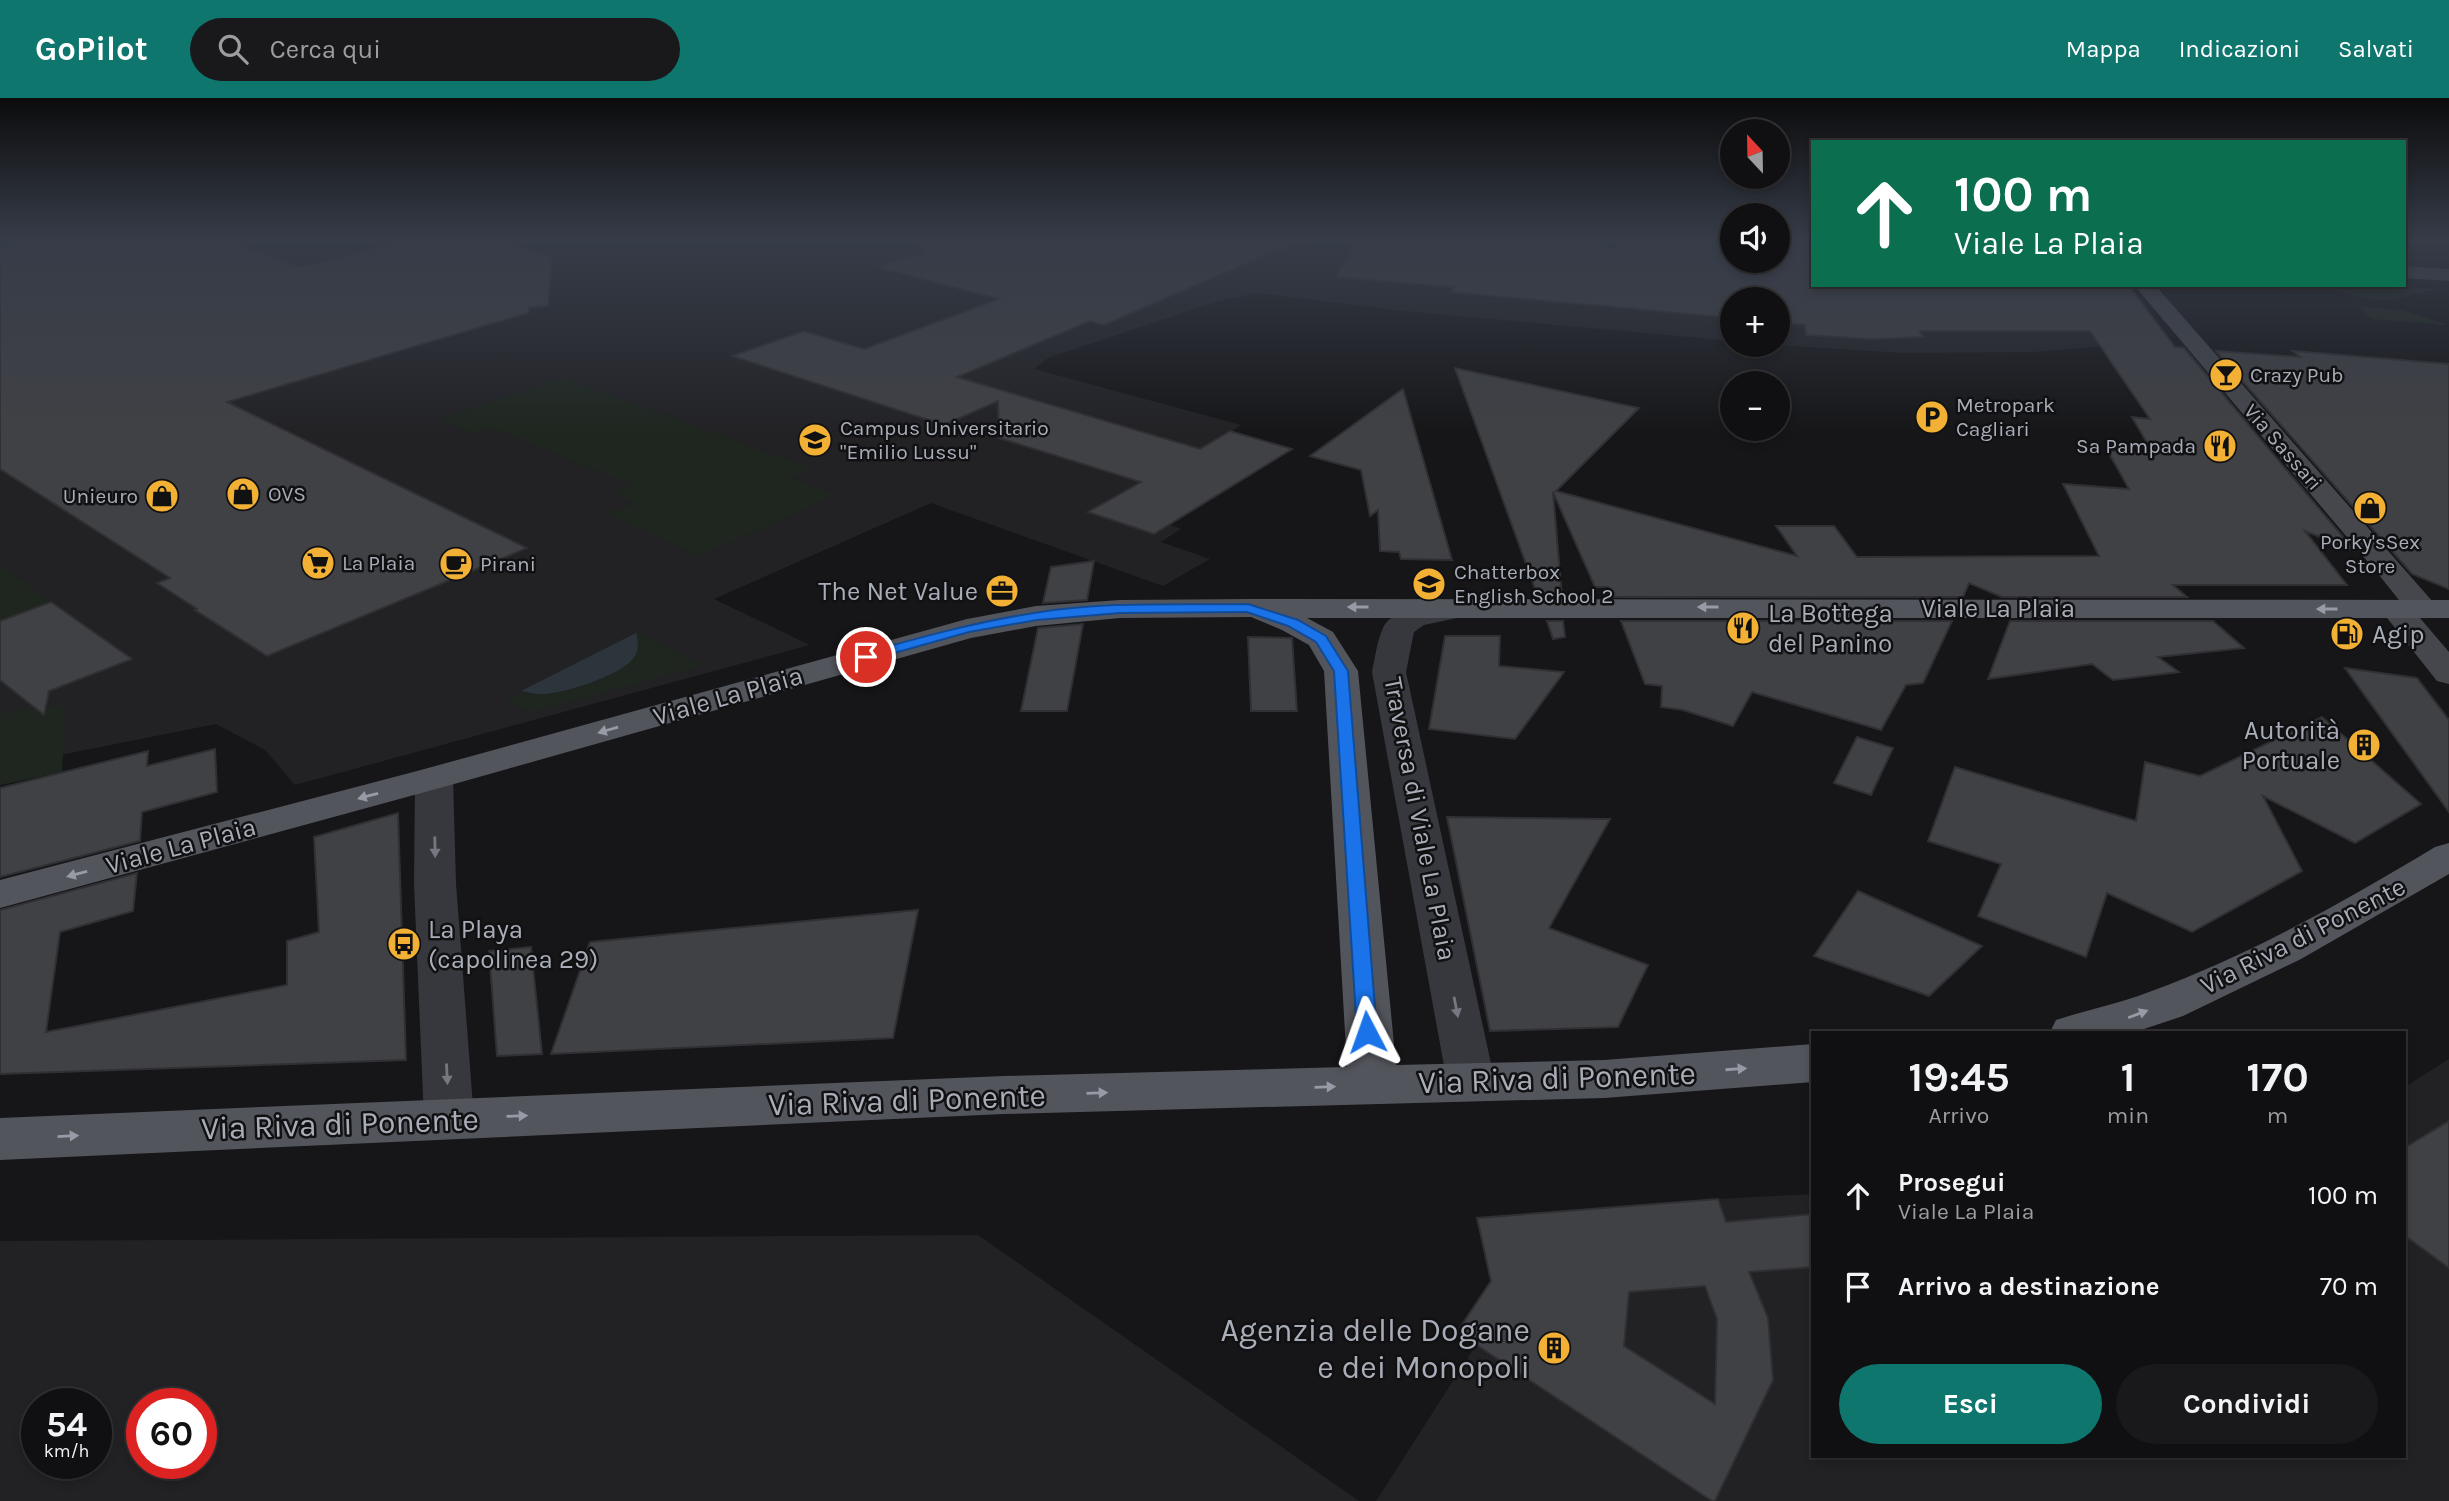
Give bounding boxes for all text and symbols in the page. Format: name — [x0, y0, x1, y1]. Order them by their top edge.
search box — [190, 18, 680, 81]
text: GoPilot — [35, 30, 148, 68]
icon: search — [214, 30, 252, 68]
text: Cerca qui — [270, 34, 381, 65]
text: Mappa — [2066, 35, 2141, 63]
text: Indicazioni — [2179, 35, 2300, 63]
text: Salvati — [2338, 35, 2414, 63]
north arrow — [1720, 119, 1790, 189]
map controls — [1720, 119, 1790, 441]
text: 100 m — [1954, 166, 2092, 223]
icon: ahead — [1839, 168, 1930, 259]
button: sound — [1720, 203, 1790, 273]
text: Viale La Plaia — [1954, 225, 2144, 262]
button: + — [1720, 287, 1790, 357]
bar icon: Crazy Pub — [2207, 356, 2245, 394]
place label: Crazy Pub — [2250, 363, 2344, 387]
button: − — [1720, 371, 1790, 441]
place label: Metropark Cagliari — [1956, 393, 2055, 441]
parking icon: Metropark Cagliari — [1913, 398, 1951, 436]
street label: Via Sassari — [2239, 399, 2327, 495]
place label: Campus Universitario "Emilio Lussu" — [840, 416, 1049, 464]
school or university icon: Campus Universitario "Emilio Lussu" — [796, 421, 834, 459]
restaurant icon: Sa Pampada — [2201, 427, 2239, 465]
place label: Sa Pampada — [2076, 434, 2196, 458]
shop icon: OVS — [224, 475, 262, 513]
shop icon: Unieuro — [143, 477, 181, 515]
place label: OVS — [268, 482, 306, 506]
place label: Unieuro — [63, 484, 138, 508]
shop icon: Porky'sSex Store — [2351, 489, 2389, 527]
place label: Porky'sSex Store — [2320, 530, 2420, 578]
supermarket icon: La Plaia — [299, 544, 337, 582]
cafe icon: Pirani — [437, 545, 475, 583]
place label: La Plaia — [342, 551, 415, 575]
place label: Pirani — [480, 552, 536, 576]
place label: Chatterbox English School 2 — [1454, 560, 1613, 608]
school or university icon: Chatterbox English School 2 — [1410, 565, 1448, 603]
office icon: The Net Value — [983, 572, 1021, 610]
place label: The Net Value — [818, 576, 978, 607]
street label: Viale La Plaia — [1921, 593, 2075, 624]
place label: La Bottega del Panino — [1768, 598, 1893, 659]
one-way arrow — [1347, 601, 1369, 613]
one-way arrow — [1697, 601, 1719, 613]
one-way arrow — [2316, 603, 2338, 615]
restaurant icon: La Bottega del Panino — [1724, 609, 1762, 647]
fuel station icon: Agip — [2328, 615, 2366, 653]
place label: Agip — [2372, 619, 2425, 650]
pin — [836, 627, 896, 687]
icon: arrive — [847, 638, 885, 676]
street label: Viale La Plaia — [650, 660, 806, 732]
street label: Traversa di Viale La Plaia — [1377, 675, 1463, 963]
place label: Autorità Portuale — [2242, 715, 2340, 776]
one-way arrow — [597, 725, 618, 735]
building icon: Autorità Portuale — [2345, 726, 2383, 764]
one-way arrow — [356, 791, 378, 802]
street label: Viale La Plaia — [103, 811, 259, 881]
one-way arrow — [429, 836, 440, 858]
one-way arrow — [66, 869, 87, 879]
street label: Via Riva di Ponente — [2195, 871, 2411, 1001]
place label: La Playa (capolinea 29) — [428, 914, 598, 975]
bus stop icon: La Playa (capolinea 29) — [385, 925, 423, 963]
position arrow — [1330, 995, 1404, 1069]
one-way arrow — [1451, 996, 1462, 1018]
one-way arrow — [2128, 1008, 2149, 1019]
text: 19:45 — [1908, 1052, 2010, 1102]
text: 1 — [2120, 1052, 2135, 1102]
text: 170 — [2246, 1052, 2309, 1102]
street label: Via Riva di Ponente — [1417, 1055, 1697, 1101]
one-way arrow — [441, 1063, 452, 1085]
one-way arrow — [1725, 1063, 1747, 1074]
street label: Via Riva di Ponente — [767, 1077, 1047, 1123]
one-way arrow — [1314, 1081, 1336, 1092]
one-way arrow — [1086, 1087, 1108, 1098]
street label: Via Riva di Ponente — [200, 1101, 480, 1147]
text: Arrivo — [1929, 1102, 1989, 1129]
text: min — [2107, 1102, 2149, 1129]
text: m — [2267, 1102, 2288, 1129]
one-way arrow — [506, 1111, 528, 1122]
one-way arrow — [57, 1130, 79, 1141]
text: Prosegui — [1898, 1167, 2005, 1198]
icon: ahead — [1839, 1177, 1877, 1215]
text: 100 m — [2308, 1180, 2378, 1211]
text: Viale La Plaia — [1898, 1198, 2034, 1225]
icon: arrive — [1839, 1268, 1877, 1306]
text: Arrivo a destinazione — [1898, 1271, 2160, 1302]
text: 70 m — [2320, 1271, 2378, 1302]
place label: Agenzia delle Dogane e dei Monopoli — [1220, 1312, 1530, 1386]
building icon: Agenzia delle Dogane e dei Monopoli — [1535, 1329, 1573, 1367]
button: Esci — [1839, 1364, 2102, 1444]
button: Condividi — [2116, 1364, 2378, 1444]
speed limit sign: 60 — [126, 1388, 217, 1479]
text: 54 — [46, 1404, 87, 1445]
text: km/h — [44, 1440, 89, 1462]

